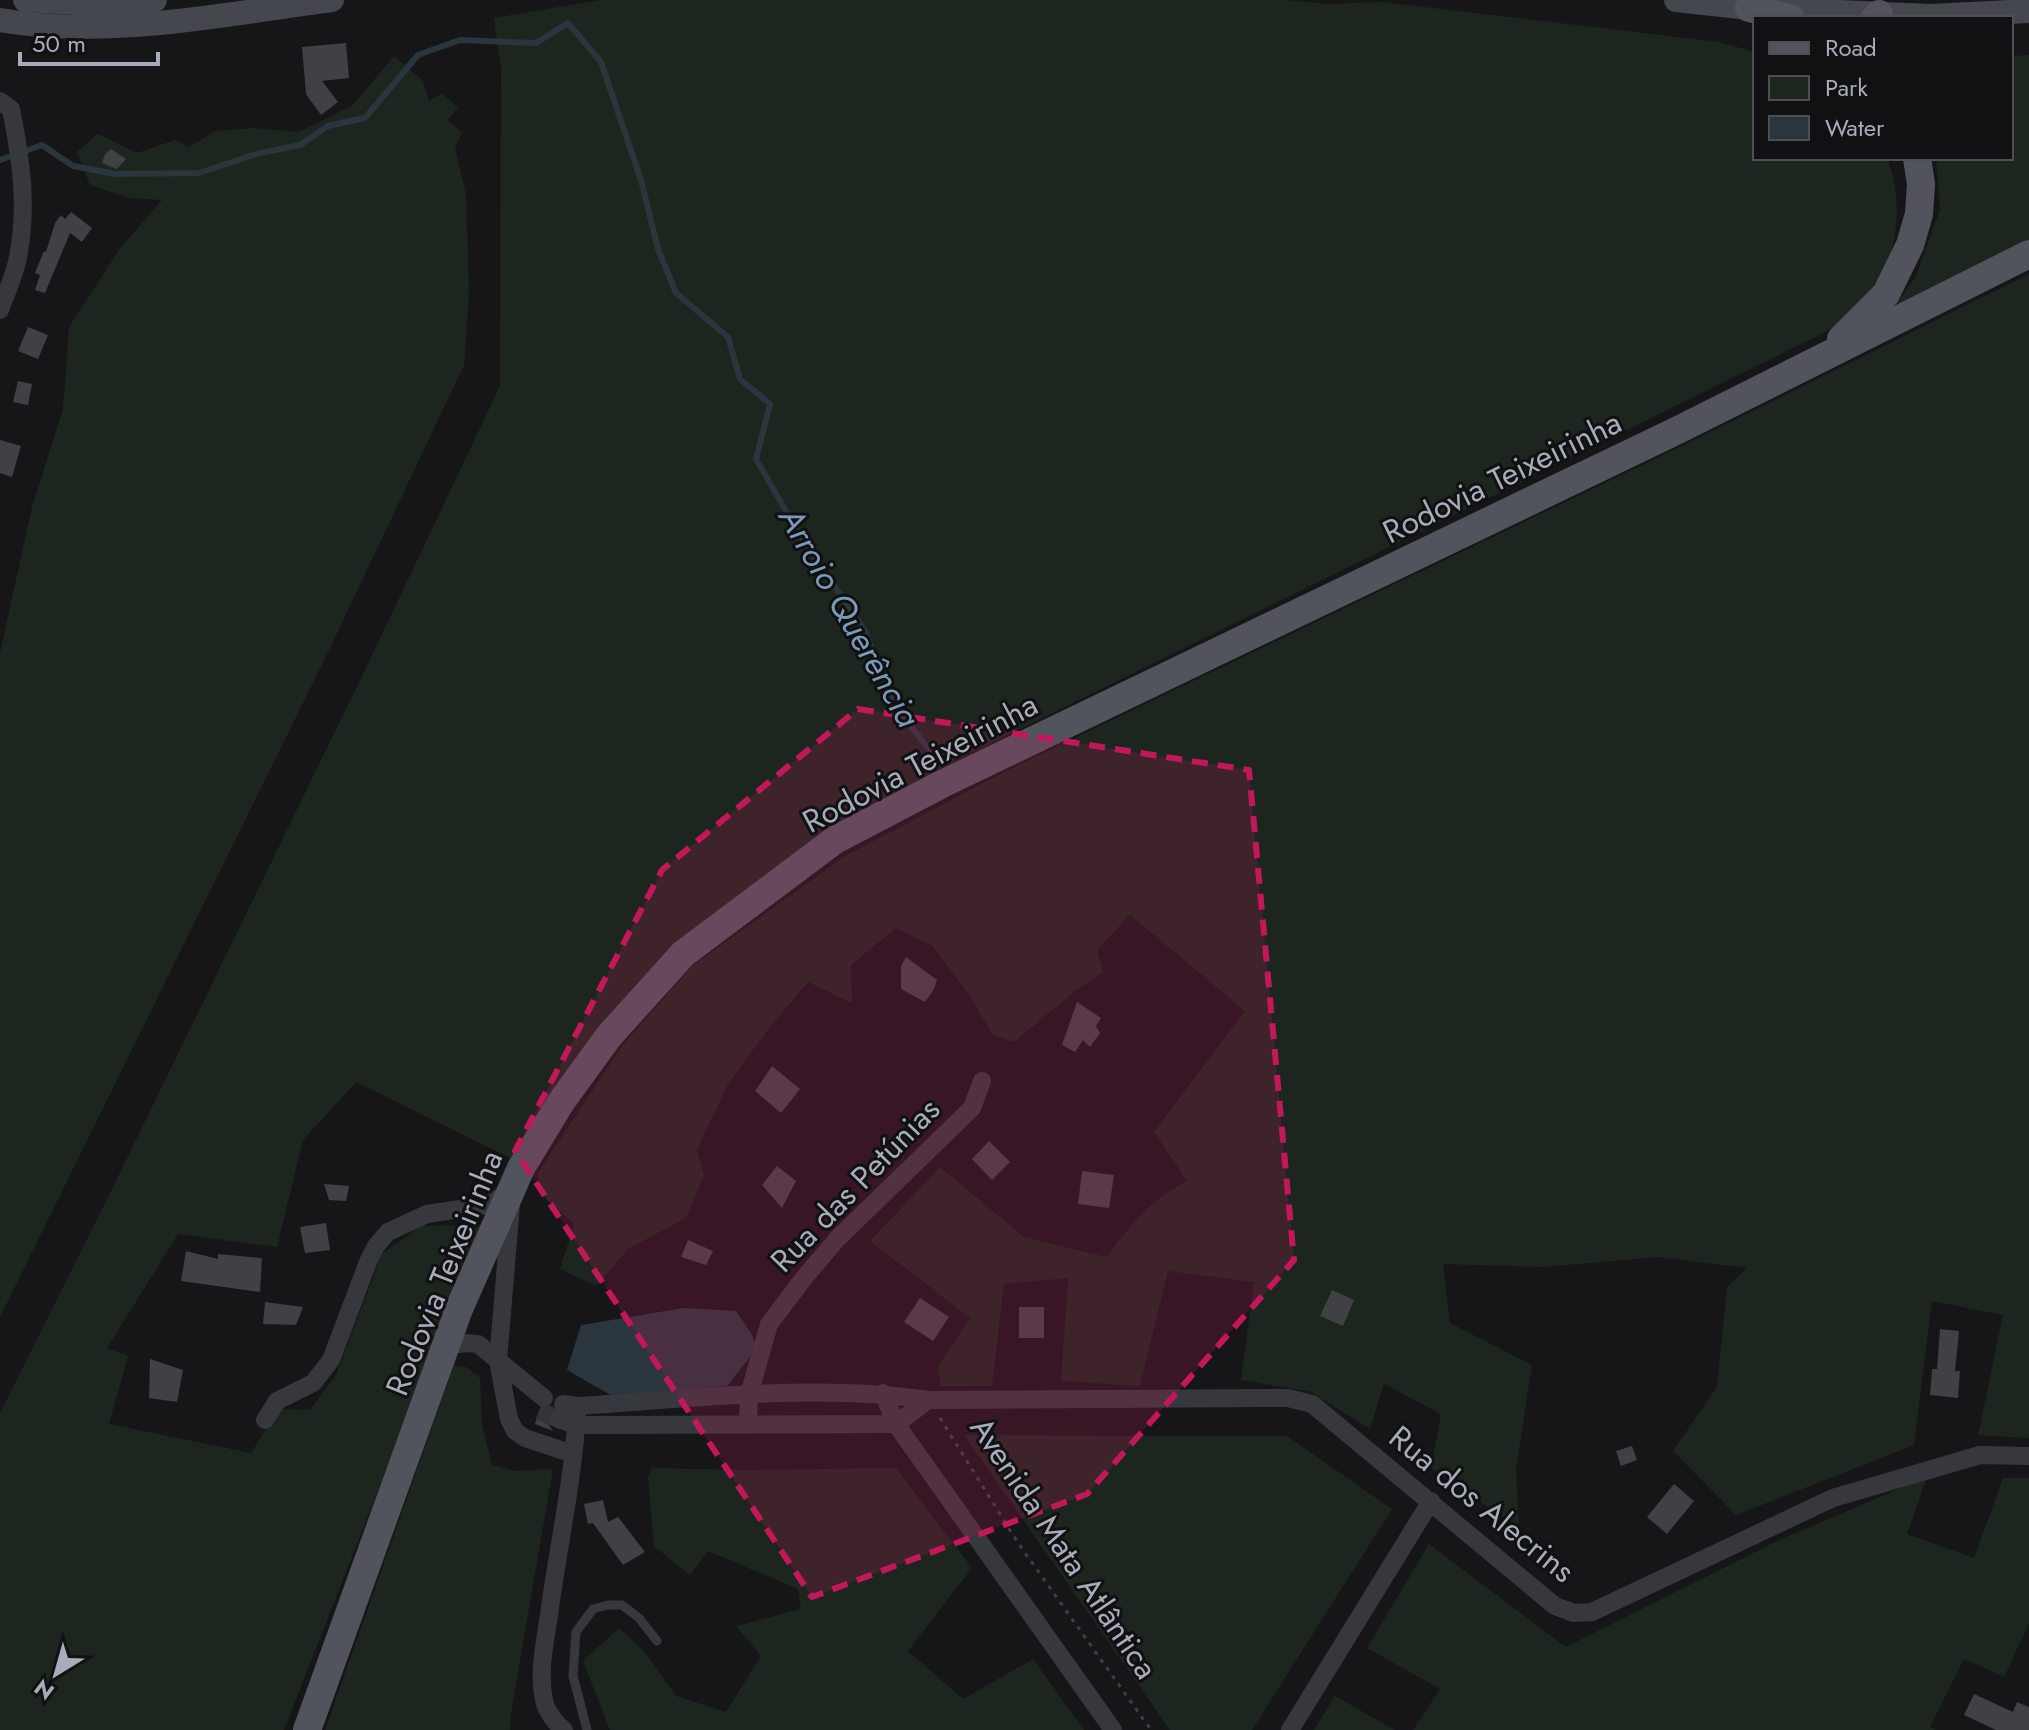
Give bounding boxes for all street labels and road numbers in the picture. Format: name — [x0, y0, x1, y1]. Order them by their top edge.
street label: Rodovia Teixeirinha — [1375, 399, 1629, 555]
street label: Rodovia Teixeirinha — [794, 682, 1046, 844]
street label: Rua das Petúnias — [760, 1087, 950, 1283]
street label: Rodovia Teixeirinha — [374, 1144, 514, 1402]
street label: Avenida Mata Atlântica — [959, 1408, 1169, 1688]
street label: Rua dos Alecrins — [1379, 1415, 1585, 1593]

